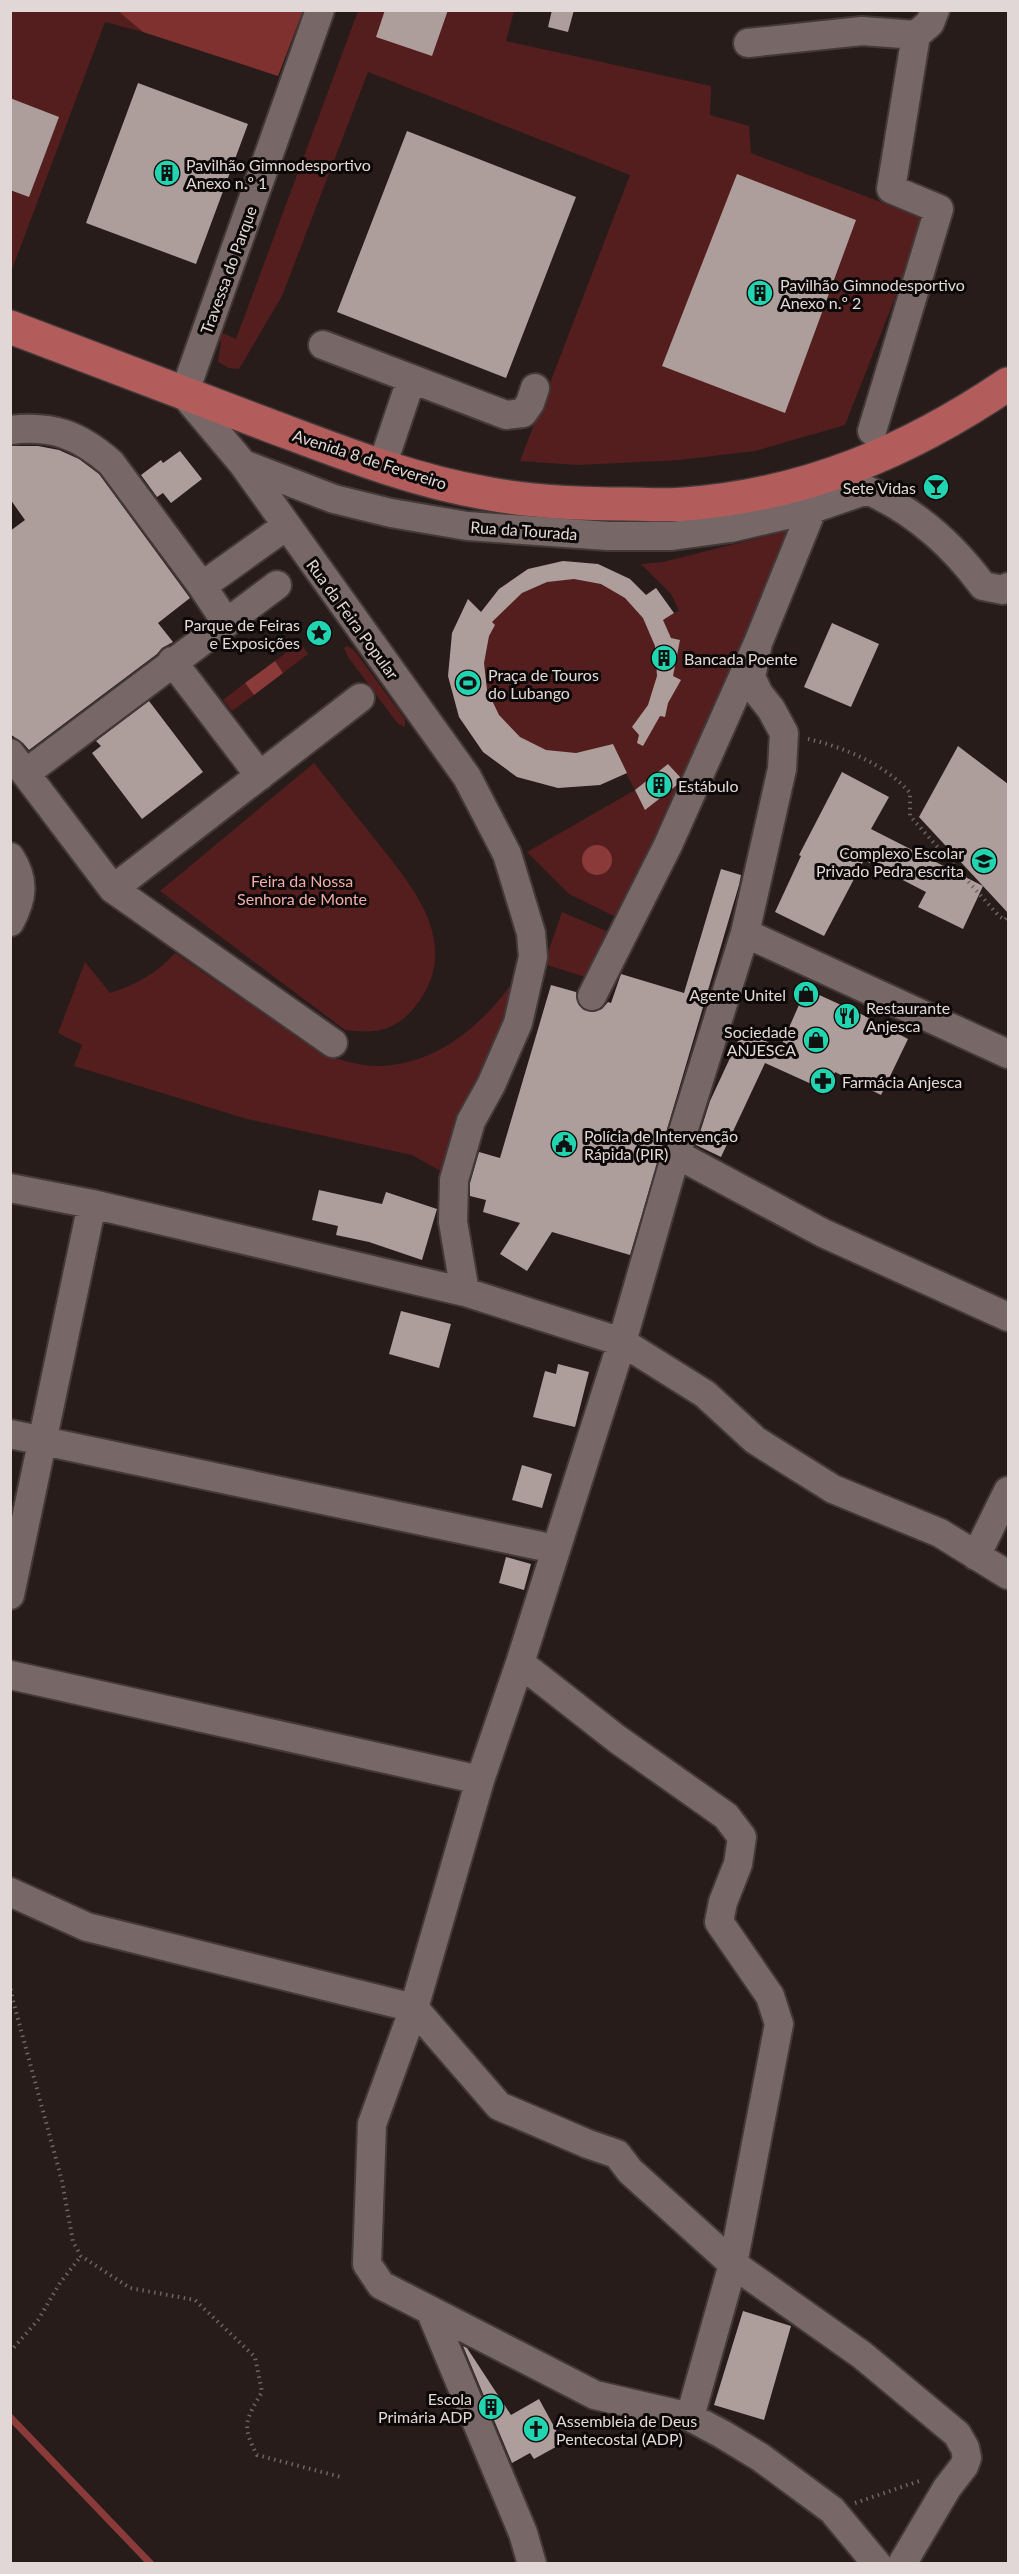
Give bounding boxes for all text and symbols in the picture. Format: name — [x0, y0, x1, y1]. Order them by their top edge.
place label: Pavilhão Gimnodesportivo Anexo n.º 1 — [186, 155, 371, 192]
building icon: Pavilhão Gimnodesportivo Anexo n.º 1 — [152, 158, 182, 188]
street label: Travessa do Parque — [196, 203, 260, 337]
place label: Pavilhão Gimnodesportivo Anexo n.º 2 — [780, 275, 965, 312]
building icon: Pavilhão Gimnodesportivo Anexo n.º 2 — [745, 278, 775, 308]
street label: Avenida 8 de Fevereiro — [291, 425, 449, 493]
bar icon: Sete Vidas — [921, 472, 951, 502]
place label: Sete Vidas — [843, 478, 916, 497]
street label: Rua da Tourada — [470, 517, 578, 543]
street label: Rua da Feira Popular — [303, 555, 403, 683]
place label: Parque de Feiras e Exposições — [184, 615, 300, 652]
place icon: Parque de Feiras e Exposições — [304, 618, 334, 648]
building icon: Bancada Poente — [649, 643, 679, 673]
place label: Bancada Poente — [684, 649, 797, 668]
place label: Praça de Touros do Lubango — [488, 665, 599, 702]
sports icon: Praça de Touros do Lubango — [453, 668, 483, 698]
building icon: Estábulo — [644, 770, 674, 800]
place label: Estábulo — [678, 776, 738, 795]
place label: Complexo Escolar Privado Pedra escrita — [816, 843, 964, 880]
school or university icon: Complexo Escolar Privado Pedra escrita — [969, 846, 999, 876]
park label: Feira da Nossa Senhora de Monte — [237, 871, 367, 908]
shop icon: Agente Unitel — [791, 979, 821, 1009]
place label: Agente Unitel — [689, 985, 786, 1004]
place label: Restaurante Anjesca — [866, 998, 950, 1035]
restaurant icon: Restaurante Anjesca — [832, 1001, 862, 1031]
place label: Sociedade ANJESCA — [724, 1022, 796, 1059]
shop icon: Sociedade ANJESCA — [801, 1025, 831, 1055]
pharmacy icon: Farmácia Anjesca — [808, 1066, 838, 1096]
place label: Farmácia Anjesca — [842, 1072, 962, 1091]
place label: Polícia de Intervenção Rápida (PIR) — [584, 1126, 738, 1163]
public building icon: Polícia de Intervenção Rápida (PIR) — [549, 1129, 579, 1159]
place label: Escola Primária ADP — [378, 2389, 472, 2426]
building icon: Escola Primária ADP — [476, 2392, 506, 2422]
place label: Assembleia de Deus Pentecostal (ADP) — [556, 2411, 697, 2448]
church icon: Assembleia de Deus Pentecostal (ADP) — [521, 2414, 551, 2444]

